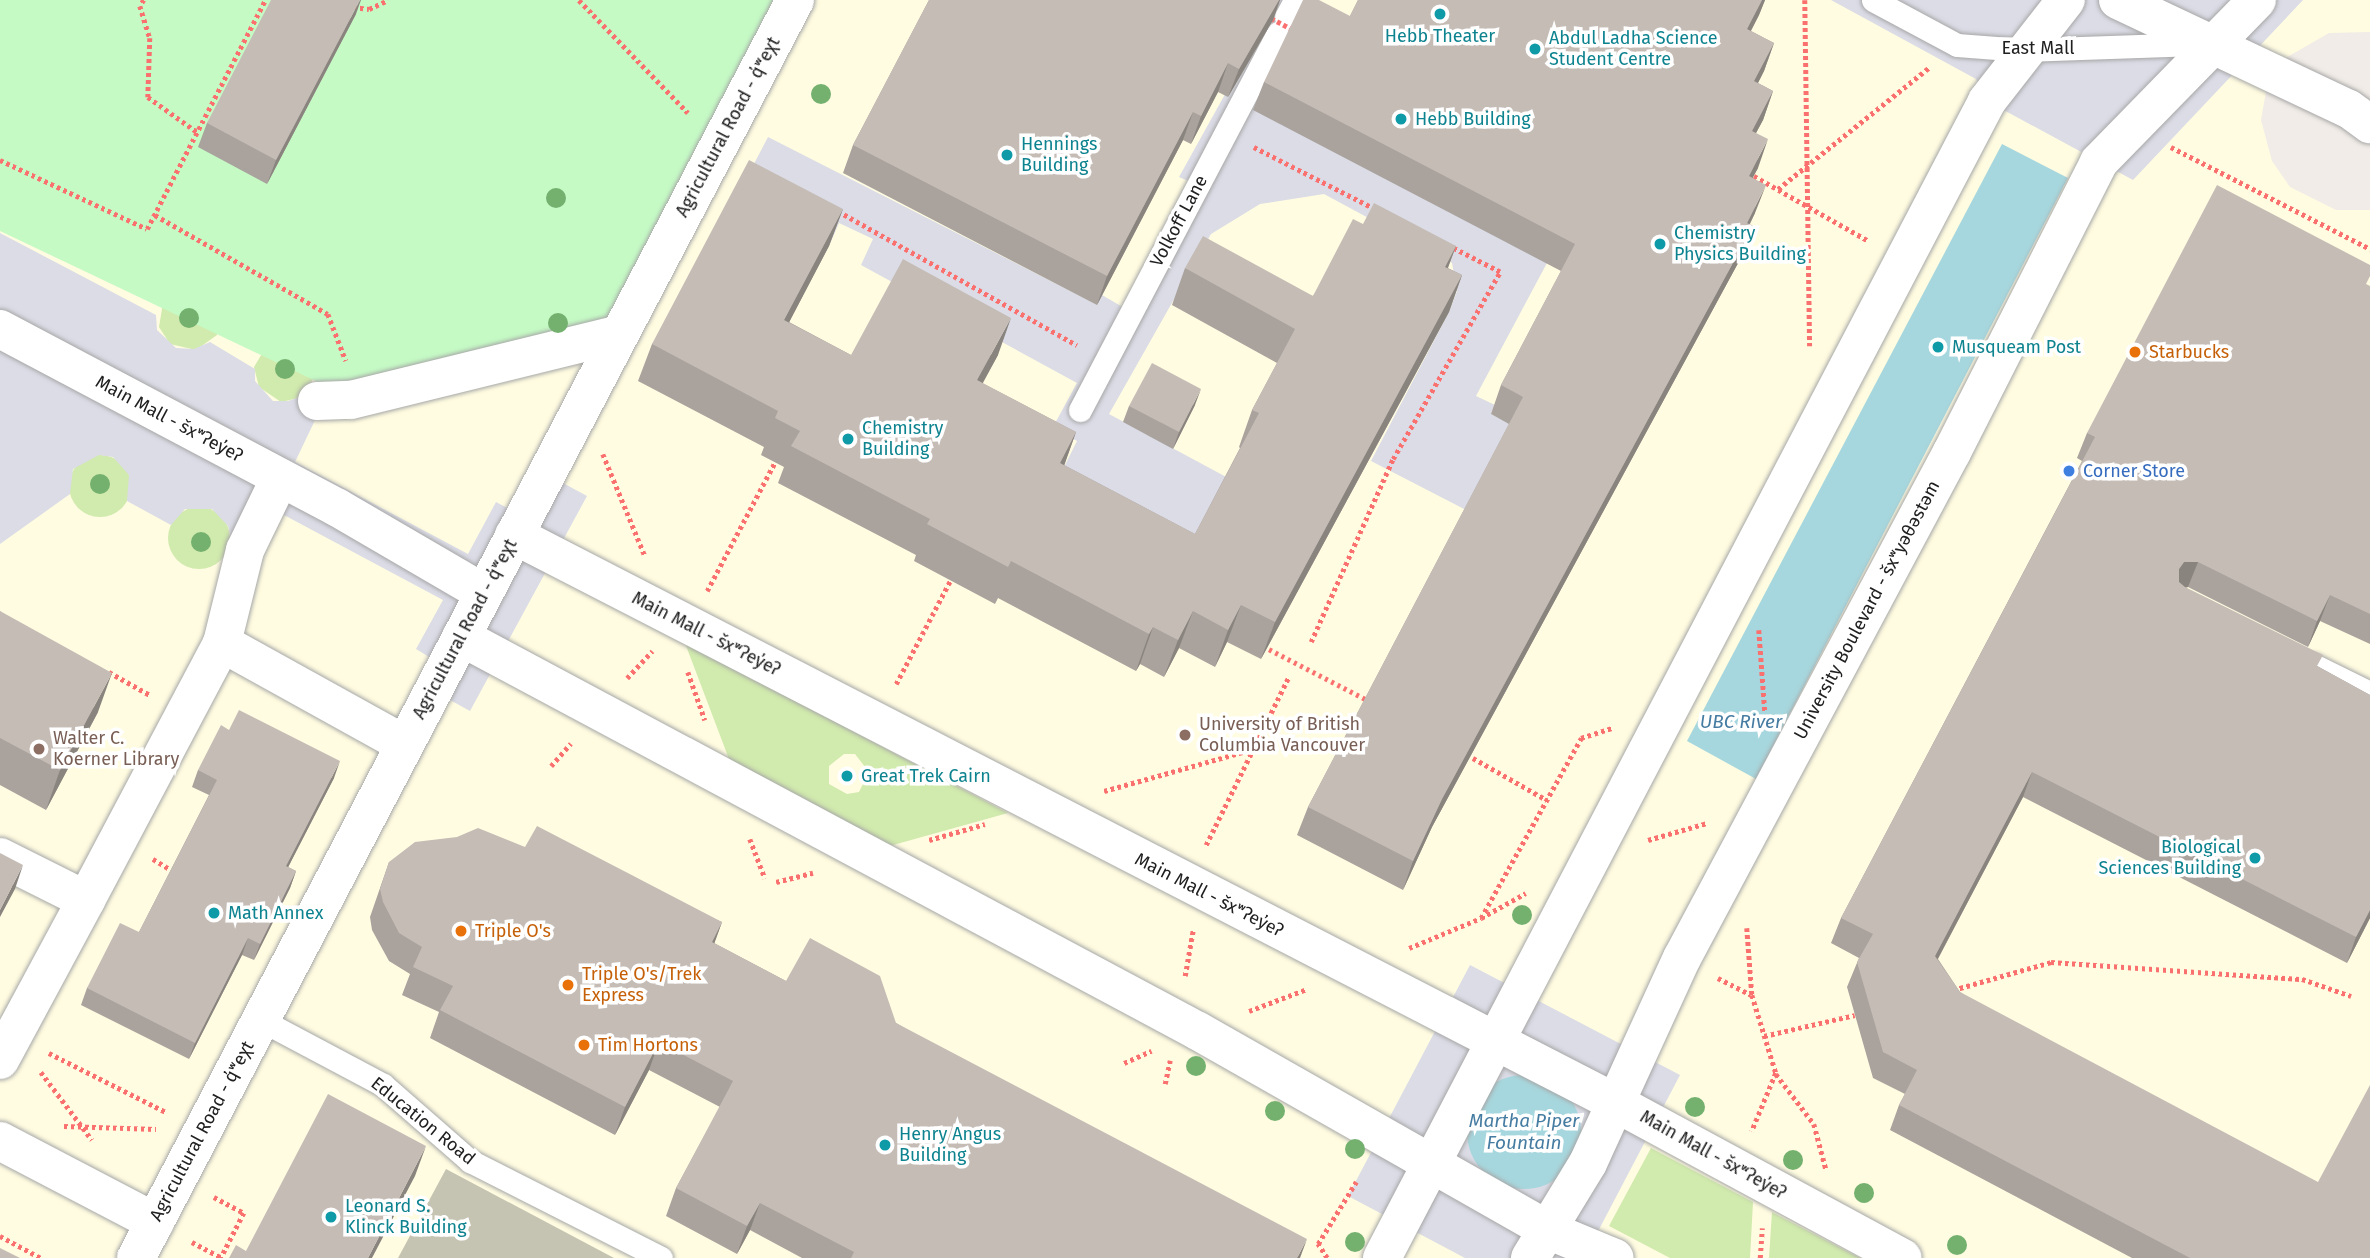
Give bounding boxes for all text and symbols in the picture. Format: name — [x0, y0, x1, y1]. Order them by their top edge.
marker: Hebb Theater — [1432, 6, 1448, 22]
place label: Hebb Theater — [1385, 25, 1495, 47]
place label: Abdul Ladha Science Student Centre — [1549, 28, 1718, 70]
street label: Agricultural Road - q̓ʷeχt — [671, 33, 785, 221]
street label: East Mall — [2002, 37, 2074, 59]
marker: Abdul Ladha Science Student Centre — [1527, 41, 1543, 57]
place label: Hebb Building — [1415, 108, 1531, 130]
marker: Hebb Building — [1393, 111, 1409, 127]
place label: Hennings Building — [1021, 134, 1097, 176]
marker: Hennings Building — [999, 147, 1015, 163]
street label: Volkoff Lane — [1146, 171, 1212, 271]
place label: Chemistry Physics Building — [1674, 223, 1806, 266]
marker: Chemistry Physics Building — [1652, 236, 1668, 252]
place label: Musqueam Post — [1952, 336, 2081, 358]
marker: Musqueam Post — [1930, 339, 1946, 355]
place label: Starbucks — [2149, 341, 2229, 363]
marker: Starbucks — [2127, 344, 2143, 360]
street label: Main Mall - šxʷʔey̓eʔ — [92, 371, 246, 467]
place label: Chemistry Building — [862, 418, 943, 460]
marker: Chemistry Building — [840, 431, 856, 447]
place label: Corner Store — [2083, 460, 2185, 482]
marker: Corner Store — [2061, 463, 2077, 479]
street label: University Boulevard - šxʷyəθəstəm — [1789, 477, 1945, 743]
street label: Agricultural Road - q̓ʷeχt — [408, 535, 522, 723]
street label: Main Mall - šxʷʔey̓eʔ — [628, 587, 784, 681]
water label: UBC River — [1700, 711, 1782, 733]
place label: University of British Columbia Vancouver — [1199, 714, 1365, 756]
marker: University of British Columbia Vancouver — [1177, 727, 1193, 743]
place label: Walter C. Koerner Library — [53, 728, 179, 770]
marker: Walter C. Koerner Library — [31, 741, 47, 757]
place label: Great Trek Cairn — [861, 765, 991, 787]
marker: Great Trek Cairn — [839, 768, 855, 784]
place label: Biological Sciences Building — [2098, 837, 2241, 880]
street label: Main Mall - šxʷʔey̓eʔ — [1131, 848, 1287, 942]
marker: Biological Sciences Building — [2247, 850, 2263, 866]
place label: Math Annex — [228, 902, 323, 924]
marker: Math Annex — [206, 905, 222, 921]
place label: Triple O's — [475, 920, 551, 942]
marker: Triple O's — [453, 923, 469, 939]
place label: Triple O's/Trek Express — [582, 964, 701, 1006]
marker: Triple O's/Trek Express — [560, 977, 576, 993]
place label: Tim Hortons — [598, 1034, 698, 1056]
street label: Agricultural Road - q̓ʷeχt — [145, 1037, 259, 1225]
marker: Tim Hortons — [576, 1037, 592, 1053]
street label: Education Road — [367, 1072, 479, 1170]
street label: Main Mall - šxʷʔey̓eʔ — [1636, 1106, 1790, 1204]
water label: Martha Piper Fountain — [1469, 1110, 1579, 1154]
place label: Henry Angus Building — [899, 1124, 1001, 1166]
marker: Henry Angus Building — [877, 1137, 893, 1153]
place label: Leonard S. Klinck Building — [345, 1196, 467, 1238]
marker: Leonard S. Klinck Building — [323, 1209, 339, 1225]

